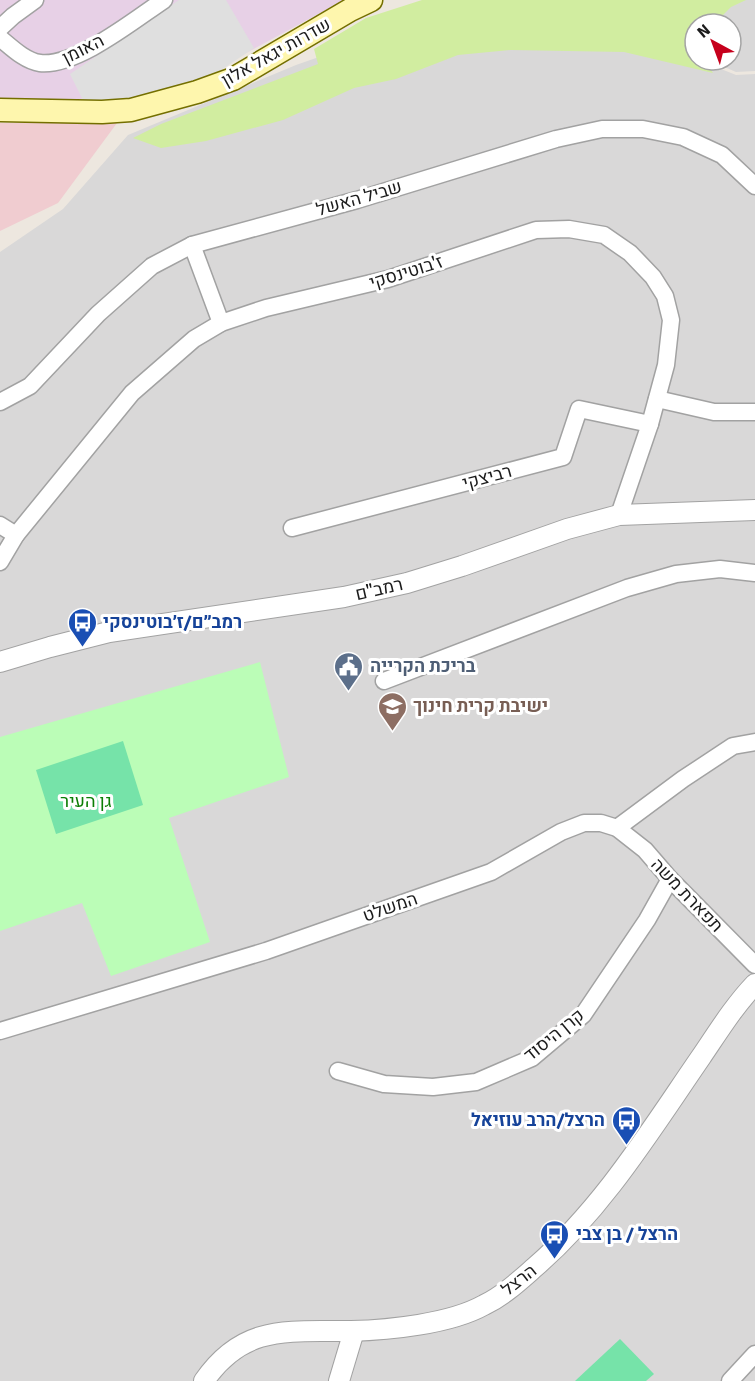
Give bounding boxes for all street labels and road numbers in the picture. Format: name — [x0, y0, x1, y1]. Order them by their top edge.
street label: שדרות יגאל אלון — [218, 13, 334, 91]
street label: האומן — [58, 29, 108, 69]
street label: שביל האשל — [314, 175, 404, 221]
street label: ז'בוטינסקי — [366, 250, 446, 294]
street label: רביצקי — [460, 460, 514, 494]
street label: רמב"ם — [353, 573, 405, 605]
street label: תפארת משה — [646, 853, 728, 937]
street label: המשלט — [360, 887, 420, 927]
street label: קרן היסוד — [519, 1004, 589, 1066]
street label: הרצל — [497, 1259, 541, 1301]

